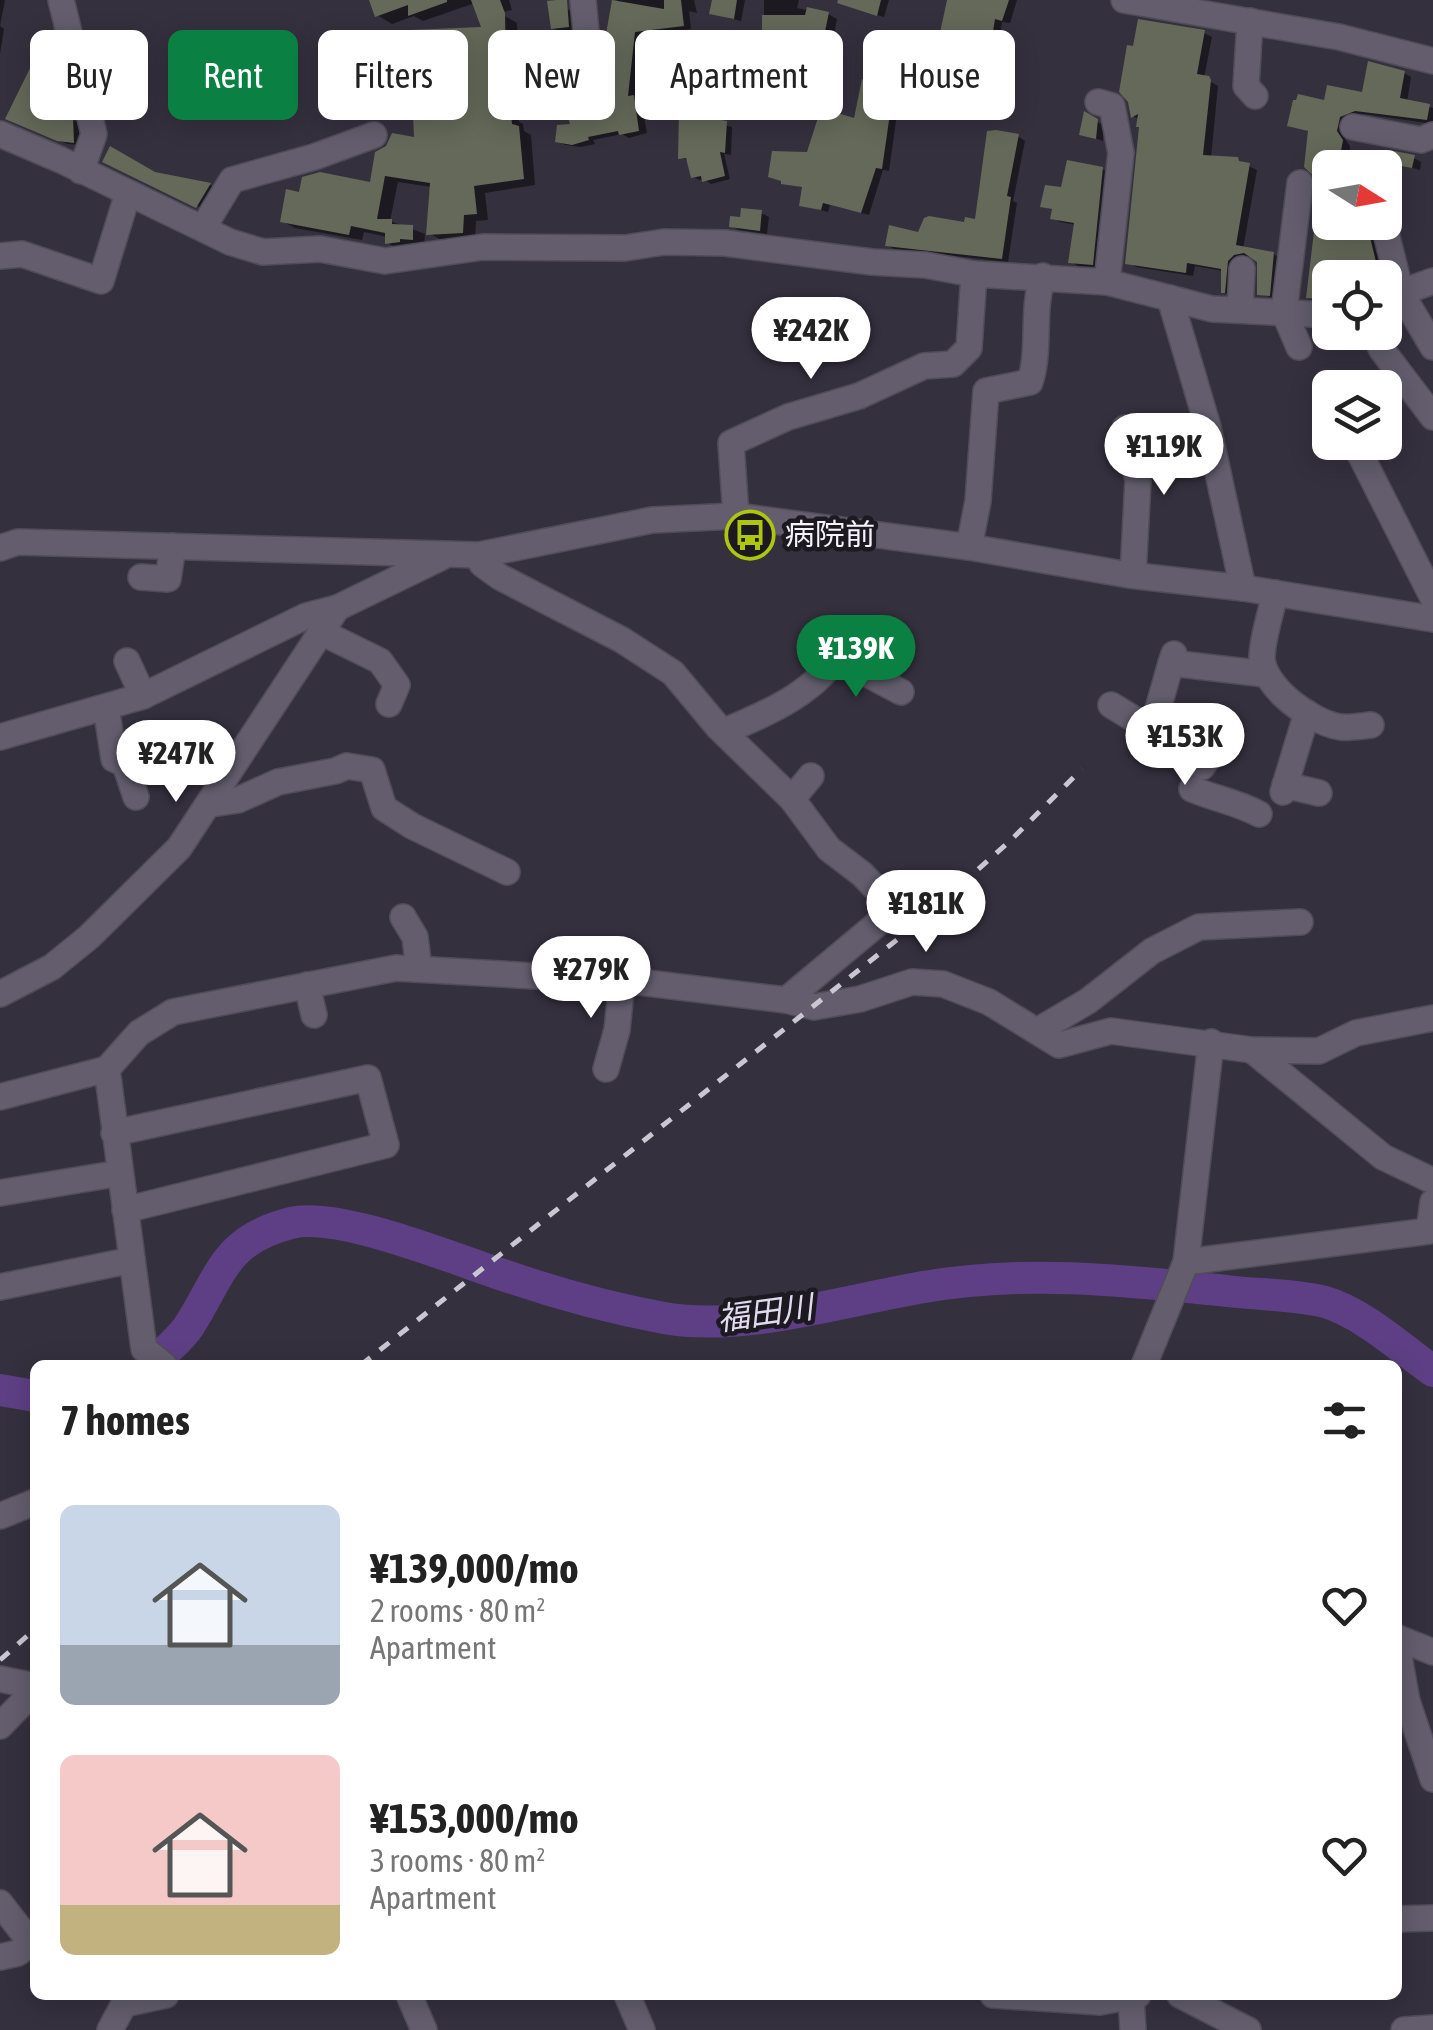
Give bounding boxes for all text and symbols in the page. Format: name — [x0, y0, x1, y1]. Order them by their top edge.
chip: Buy — [30, 30, 148, 120]
chip: Rent — [168, 30, 298, 120]
chip: Filters — [318, 30, 468, 120]
chip: New — [488, 30, 615, 120]
chip: Apartment — [635, 30, 843, 120]
chip: House — [863, 30, 1015, 120]
north arrow — [1312, 150, 1402, 240]
map controls — [1312, 150, 1402, 460]
button: locate — [1312, 260, 1402, 350]
pin: ¥242K — [741, 297, 881, 382]
text: ¥242K — [773, 311, 849, 348]
button: layers — [1312, 370, 1402, 460]
pin: ¥119K — [1094, 413, 1234, 498]
text: ¥119K — [1126, 427, 1202, 464]
bus stop icon: 病院前 — [724, 509, 776, 561]
place label: 病院前 — [785, 517, 875, 551]
pin: ¥139K — [786, 615, 926, 700]
text: ¥139K — [818, 629, 894, 666]
pin: ¥153K — [1115, 703, 1255, 788]
text: ¥153K — [1147, 717, 1223, 754]
pin: ¥247K — [106, 720, 246, 805]
text: ¥247K — [138, 734, 214, 771]
pin: ¥181K — [856, 870, 996, 955]
text: ¥181K — [888, 884, 964, 921]
pin: ¥279K — [521, 936, 661, 1021]
text: ¥279K — [553, 950, 629, 987]
water label: 福田川 — [715, 1287, 818, 1338]
icon: filters — [1317, 1393, 1372, 1448]
text: 7 homes — [60, 1396, 190, 1444]
text: ¥139,000/mo — [370, 1544, 579, 1592]
icon: home — [140, 1545, 260, 1665]
icon: heart — [1317, 1578, 1372, 1633]
text: 2 rooms · 80 m² — [370, 1592, 545, 1629]
text: Apartment — [370, 1629, 496, 1666]
text: ¥153,000/mo — [370, 1794, 579, 1842]
icon: home — [140, 1795, 260, 1915]
icon: heart — [1317, 1828, 1372, 1883]
text: 3 rooms · 80 m² — [370, 1842, 545, 1879]
text: Apartment — [370, 1879, 496, 1916]

